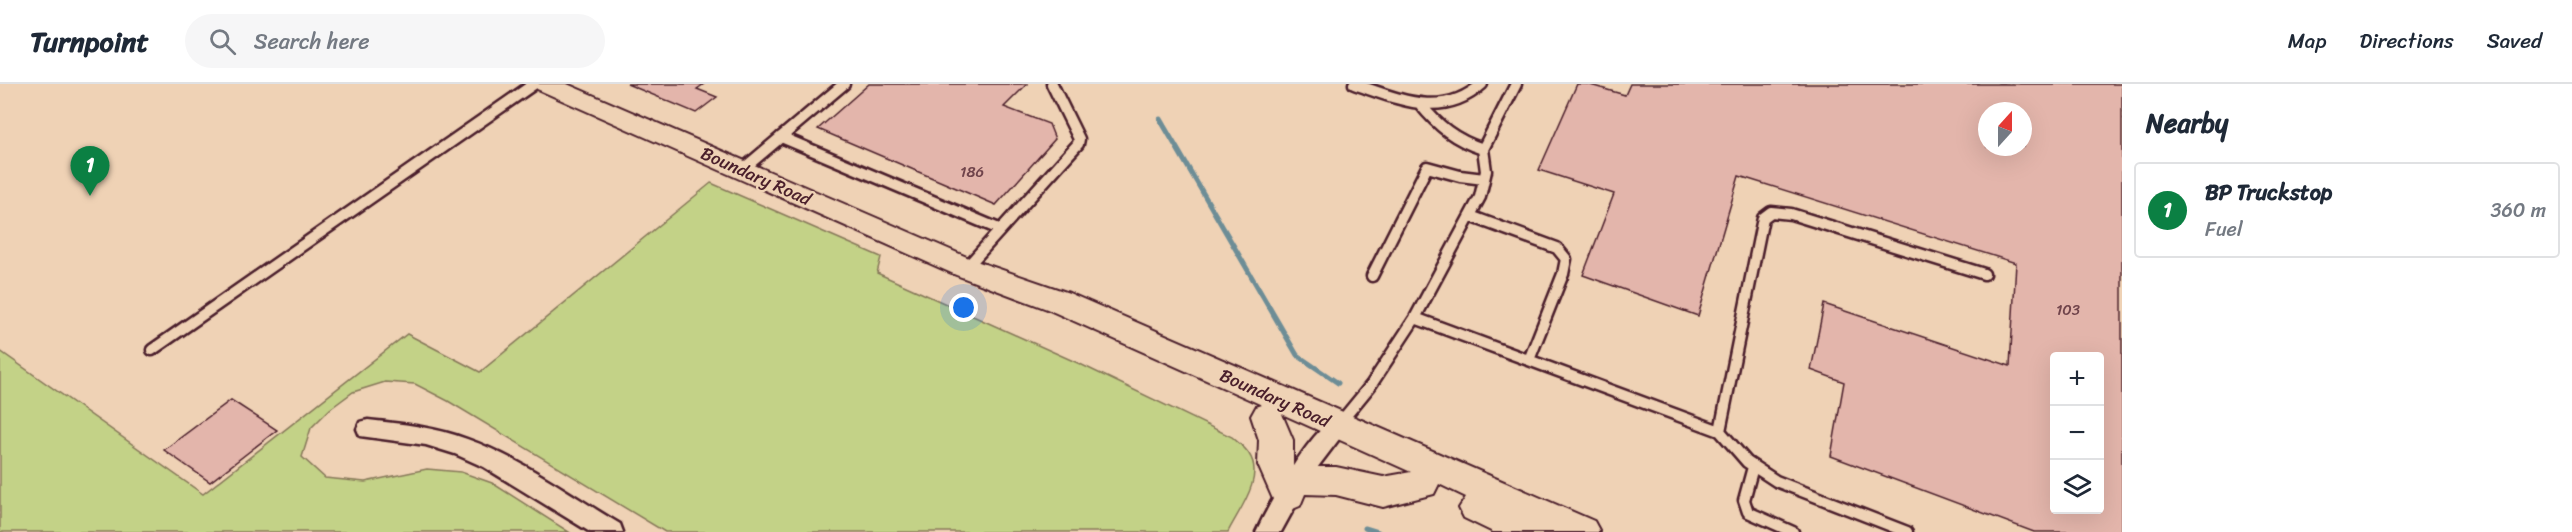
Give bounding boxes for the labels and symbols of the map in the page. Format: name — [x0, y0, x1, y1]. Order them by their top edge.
north arrow — [1978, 102, 2032, 156]
street label: Boundary Road — [695, 137, 818, 215]
pin: 1 — [70, 147, 110, 196]
house number: 186 — [960, 159, 984, 185]
your location — [949, 293, 978, 322]
house number: 103 — [2056, 297, 2080, 323]
street label: Boundary Road — [1214, 359, 1337, 437]

